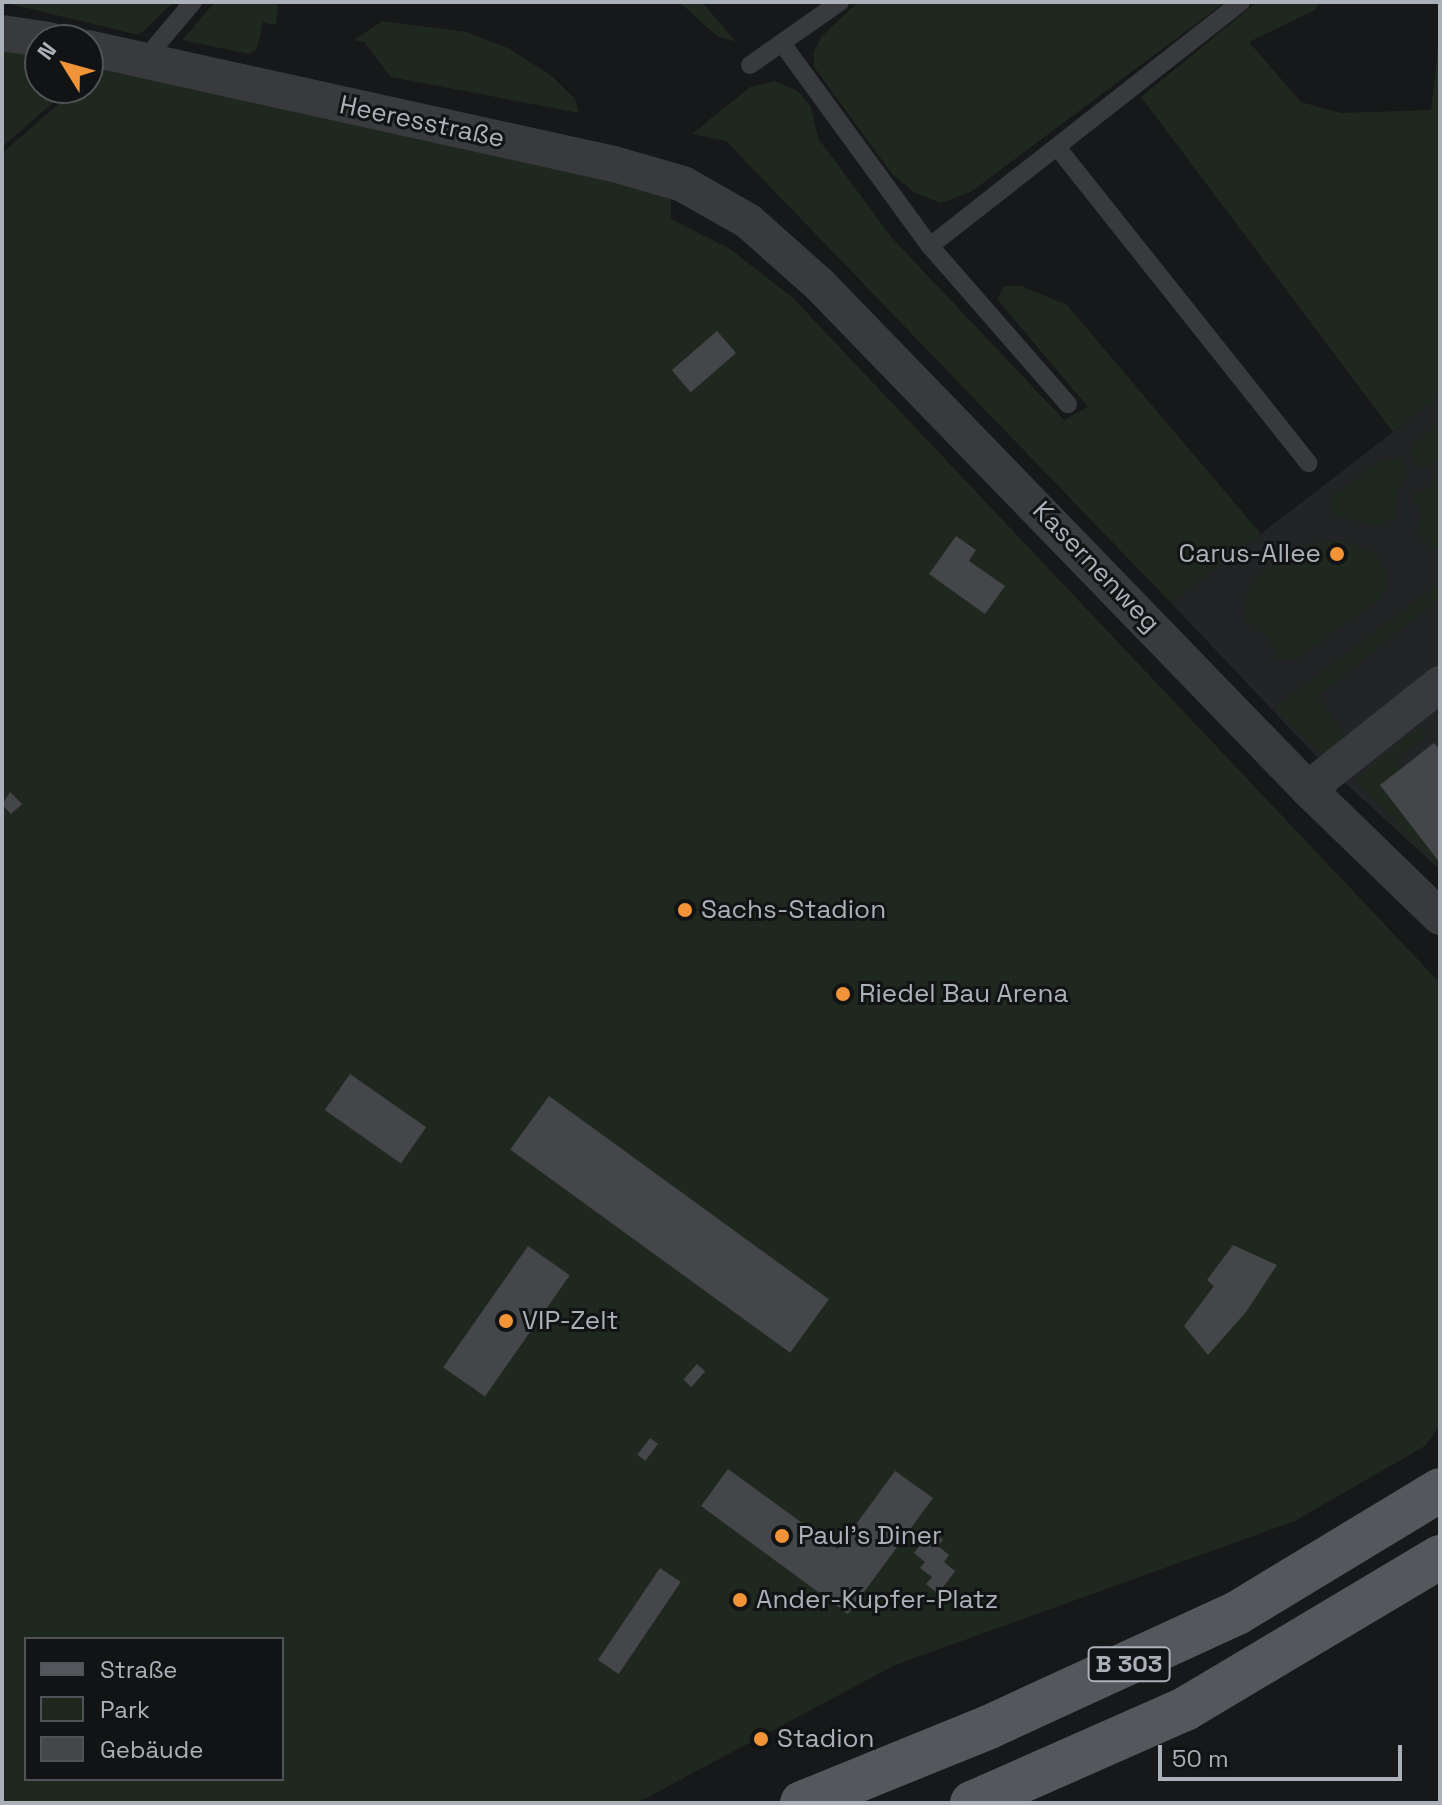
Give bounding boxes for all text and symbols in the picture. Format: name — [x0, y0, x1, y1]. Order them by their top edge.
north arrow — [24, 24, 104, 104]
text: N — [31, 36, 62, 65]
street label: Heeresstraße — [337, 89, 507, 155]
street label: Kasernenweg — [1026, 495, 1166, 639]
place label: Carus-Allee — [1179, 538, 1321, 570]
marker: Carus-Allee — [1328, 545, 1346, 563]
place label: Sachs-Stadion — [701, 894, 886, 926]
marker: Sachs-Stadion — [676, 901, 694, 919]
place label: Riedel Bau Arena — [859, 978, 1069, 1010]
marker: Riedel Bau Arena — [834, 985, 852, 1003]
place label: VIP-Zelt — [522, 1305, 619, 1337]
marker: VIP-Zelt — [497, 1312, 515, 1330]
place label: Paul's Diner — [798, 1520, 942, 1552]
marker: Paul's Diner — [773, 1527, 791, 1545]
place label: Ander-Kupfer-Platz — [756, 1584, 998, 1616]
marker: Ander-Kupfer-Platz — [731, 1591, 749, 1609]
legend — [24, 1637, 284, 1781]
road number: B 303 — [1087, 1644, 1171, 1684]
text: Straße — [100, 1654, 177, 1685]
text: Park — [100, 1694, 150, 1725]
place label: Stadion — [777, 1723, 875, 1755]
scale bar — [1162, 1729, 1406, 1779]
marker: Stadion — [752, 1730, 770, 1748]
text: Gebäude — [100, 1734, 203, 1765]
text: 50 m — [1172, 1743, 1229, 1774]

